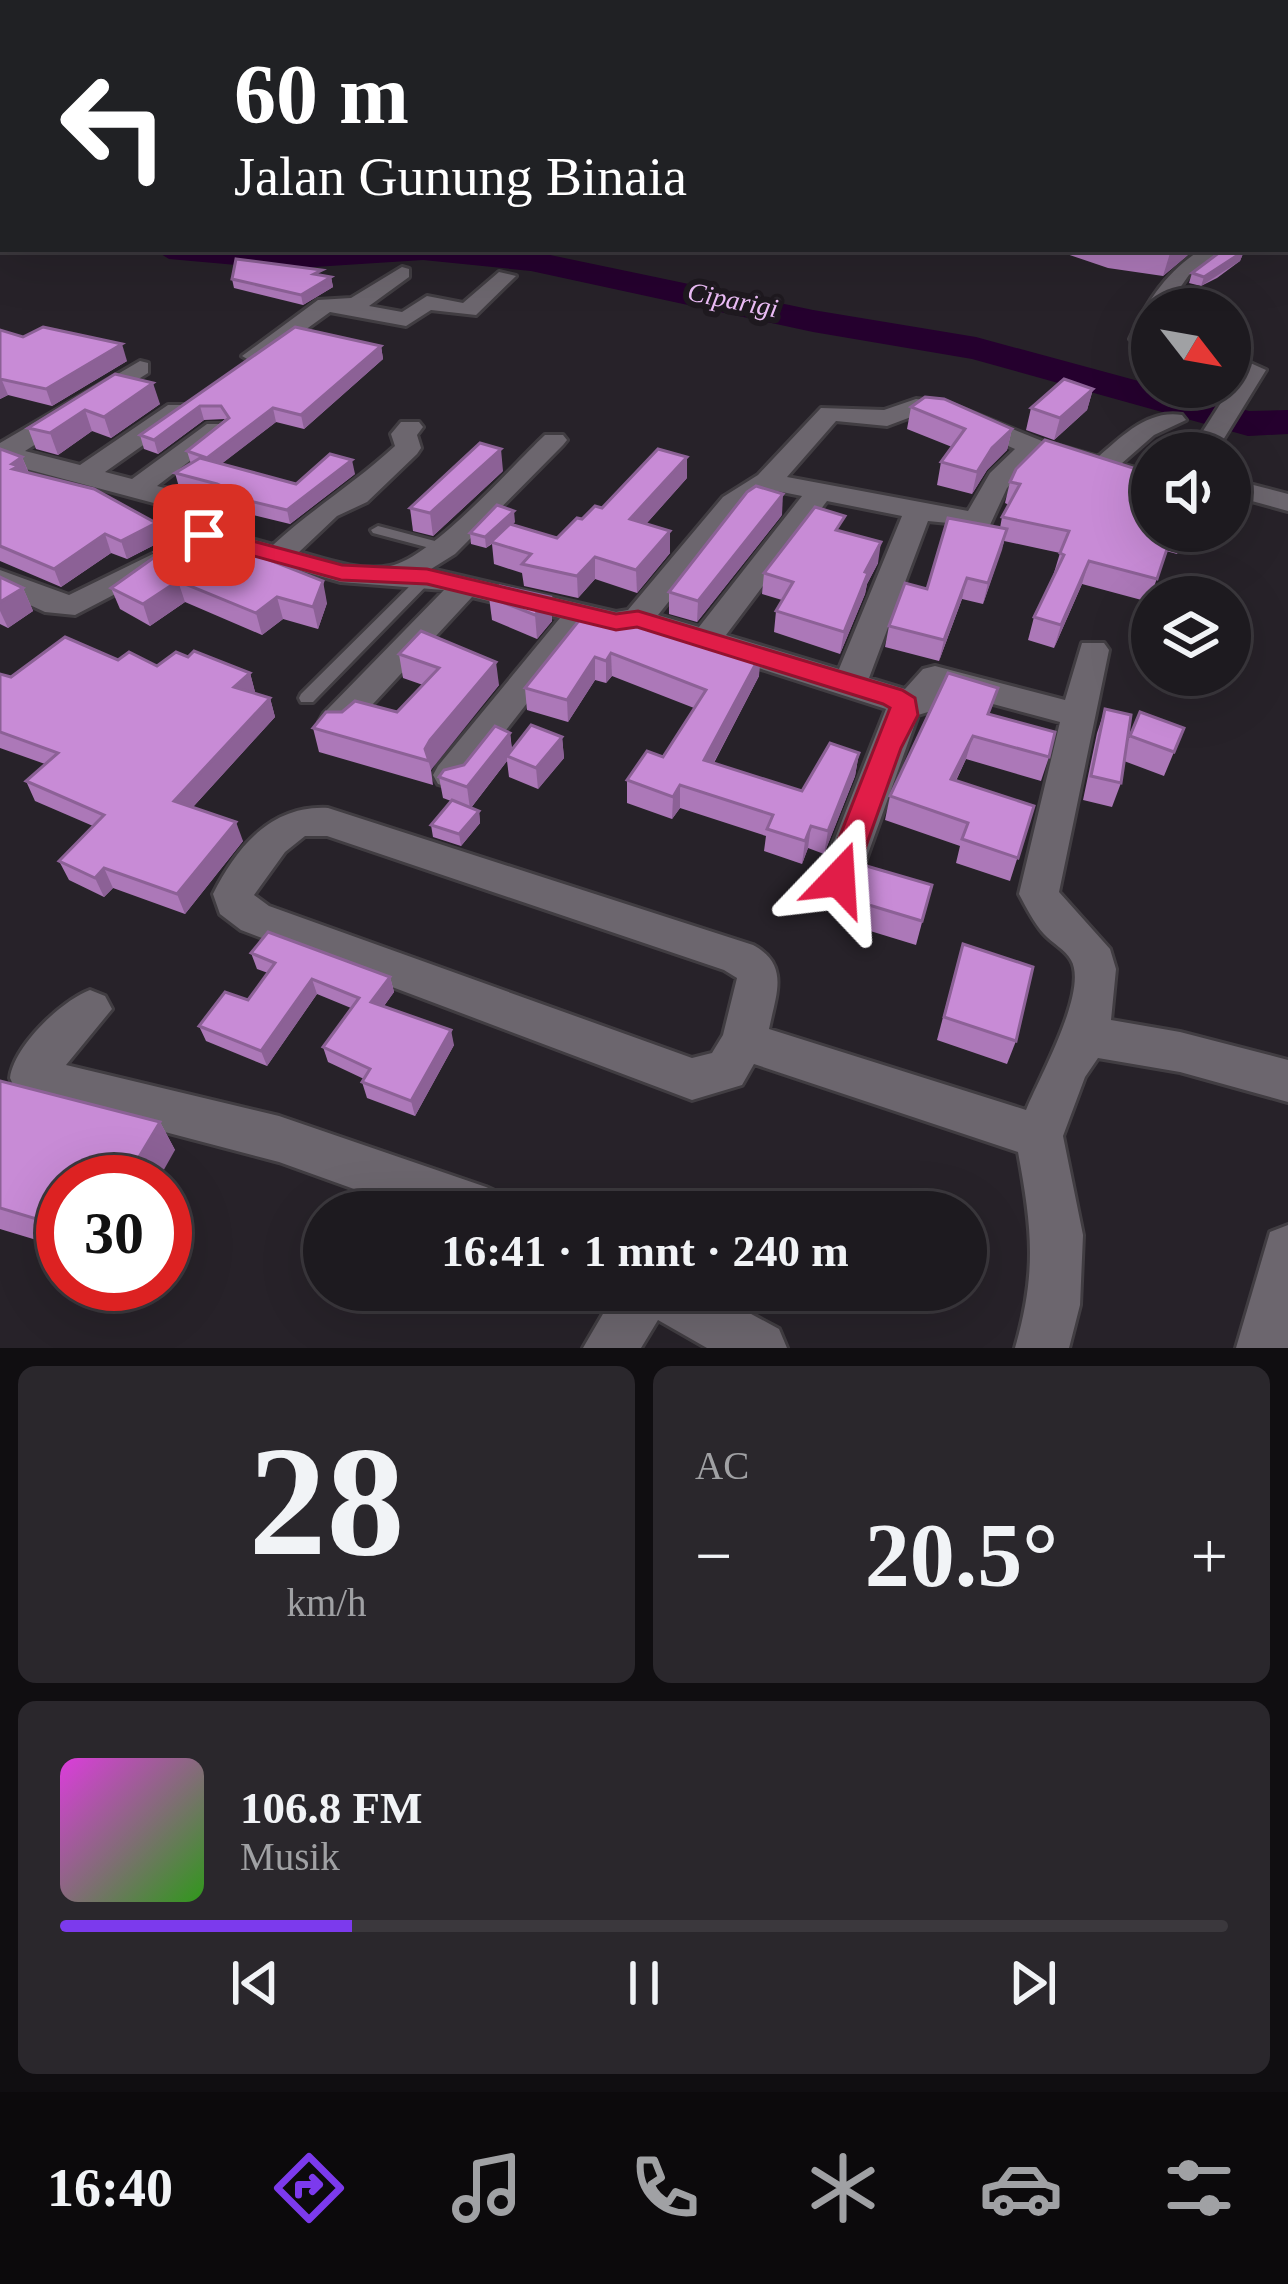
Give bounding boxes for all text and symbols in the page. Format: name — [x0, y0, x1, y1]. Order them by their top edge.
icon: left — [36, 48, 192, 204]
text: 60 m — [234, 48, 409, 141]
text: Jalan Gunung Binaia — [234, 147, 687, 207]
water label: Ciparigi — [685, 277, 781, 323]
north arrow — [1131, 288, 1251, 408]
map controls — [1131, 288, 1251, 696]
button: sound — [1131, 432, 1251, 552]
pin — [153, 484, 255, 586]
icon: arrive — [171, 502, 237, 568]
button: layers — [1131, 576, 1251, 696]
position arrow — [776, 816, 902, 942]
speed limit sign: 30 — [36, 1155, 192, 1311]
text: 16:41 · 1 mnt · 240 m — [441, 1226, 849, 1276]
text: 28 — [249, 1415, 405, 1588]
text: AC — [695, 1444, 749, 1487]
text: 20.5° — [865, 1506, 1058, 1605]
text: − — [695, 1519, 732, 1592]
text: + — [1191, 1519, 1228, 1592]
text: km/h — [286, 1581, 367, 1624]
text: 106.8 FM — [240, 1783, 422, 1833]
text: Musik — [240, 1835, 340, 1878]
icon: previous — [222, 1950, 288, 2016]
icon: pause — [611, 1950, 677, 2016]
icon: next — [1000, 1950, 1066, 2016]
icon: directions — [267, 2146, 351, 2230]
icon: music — [445, 2146, 529, 2230]
icon: phone — [623, 2146, 707, 2230]
icon: climate — [801, 2146, 885, 2230]
icon: car — [979, 2146, 1063, 2230]
icon: filters — [1157, 2146, 1241, 2230]
text: 16:40 — [47, 2158, 173, 2218]

